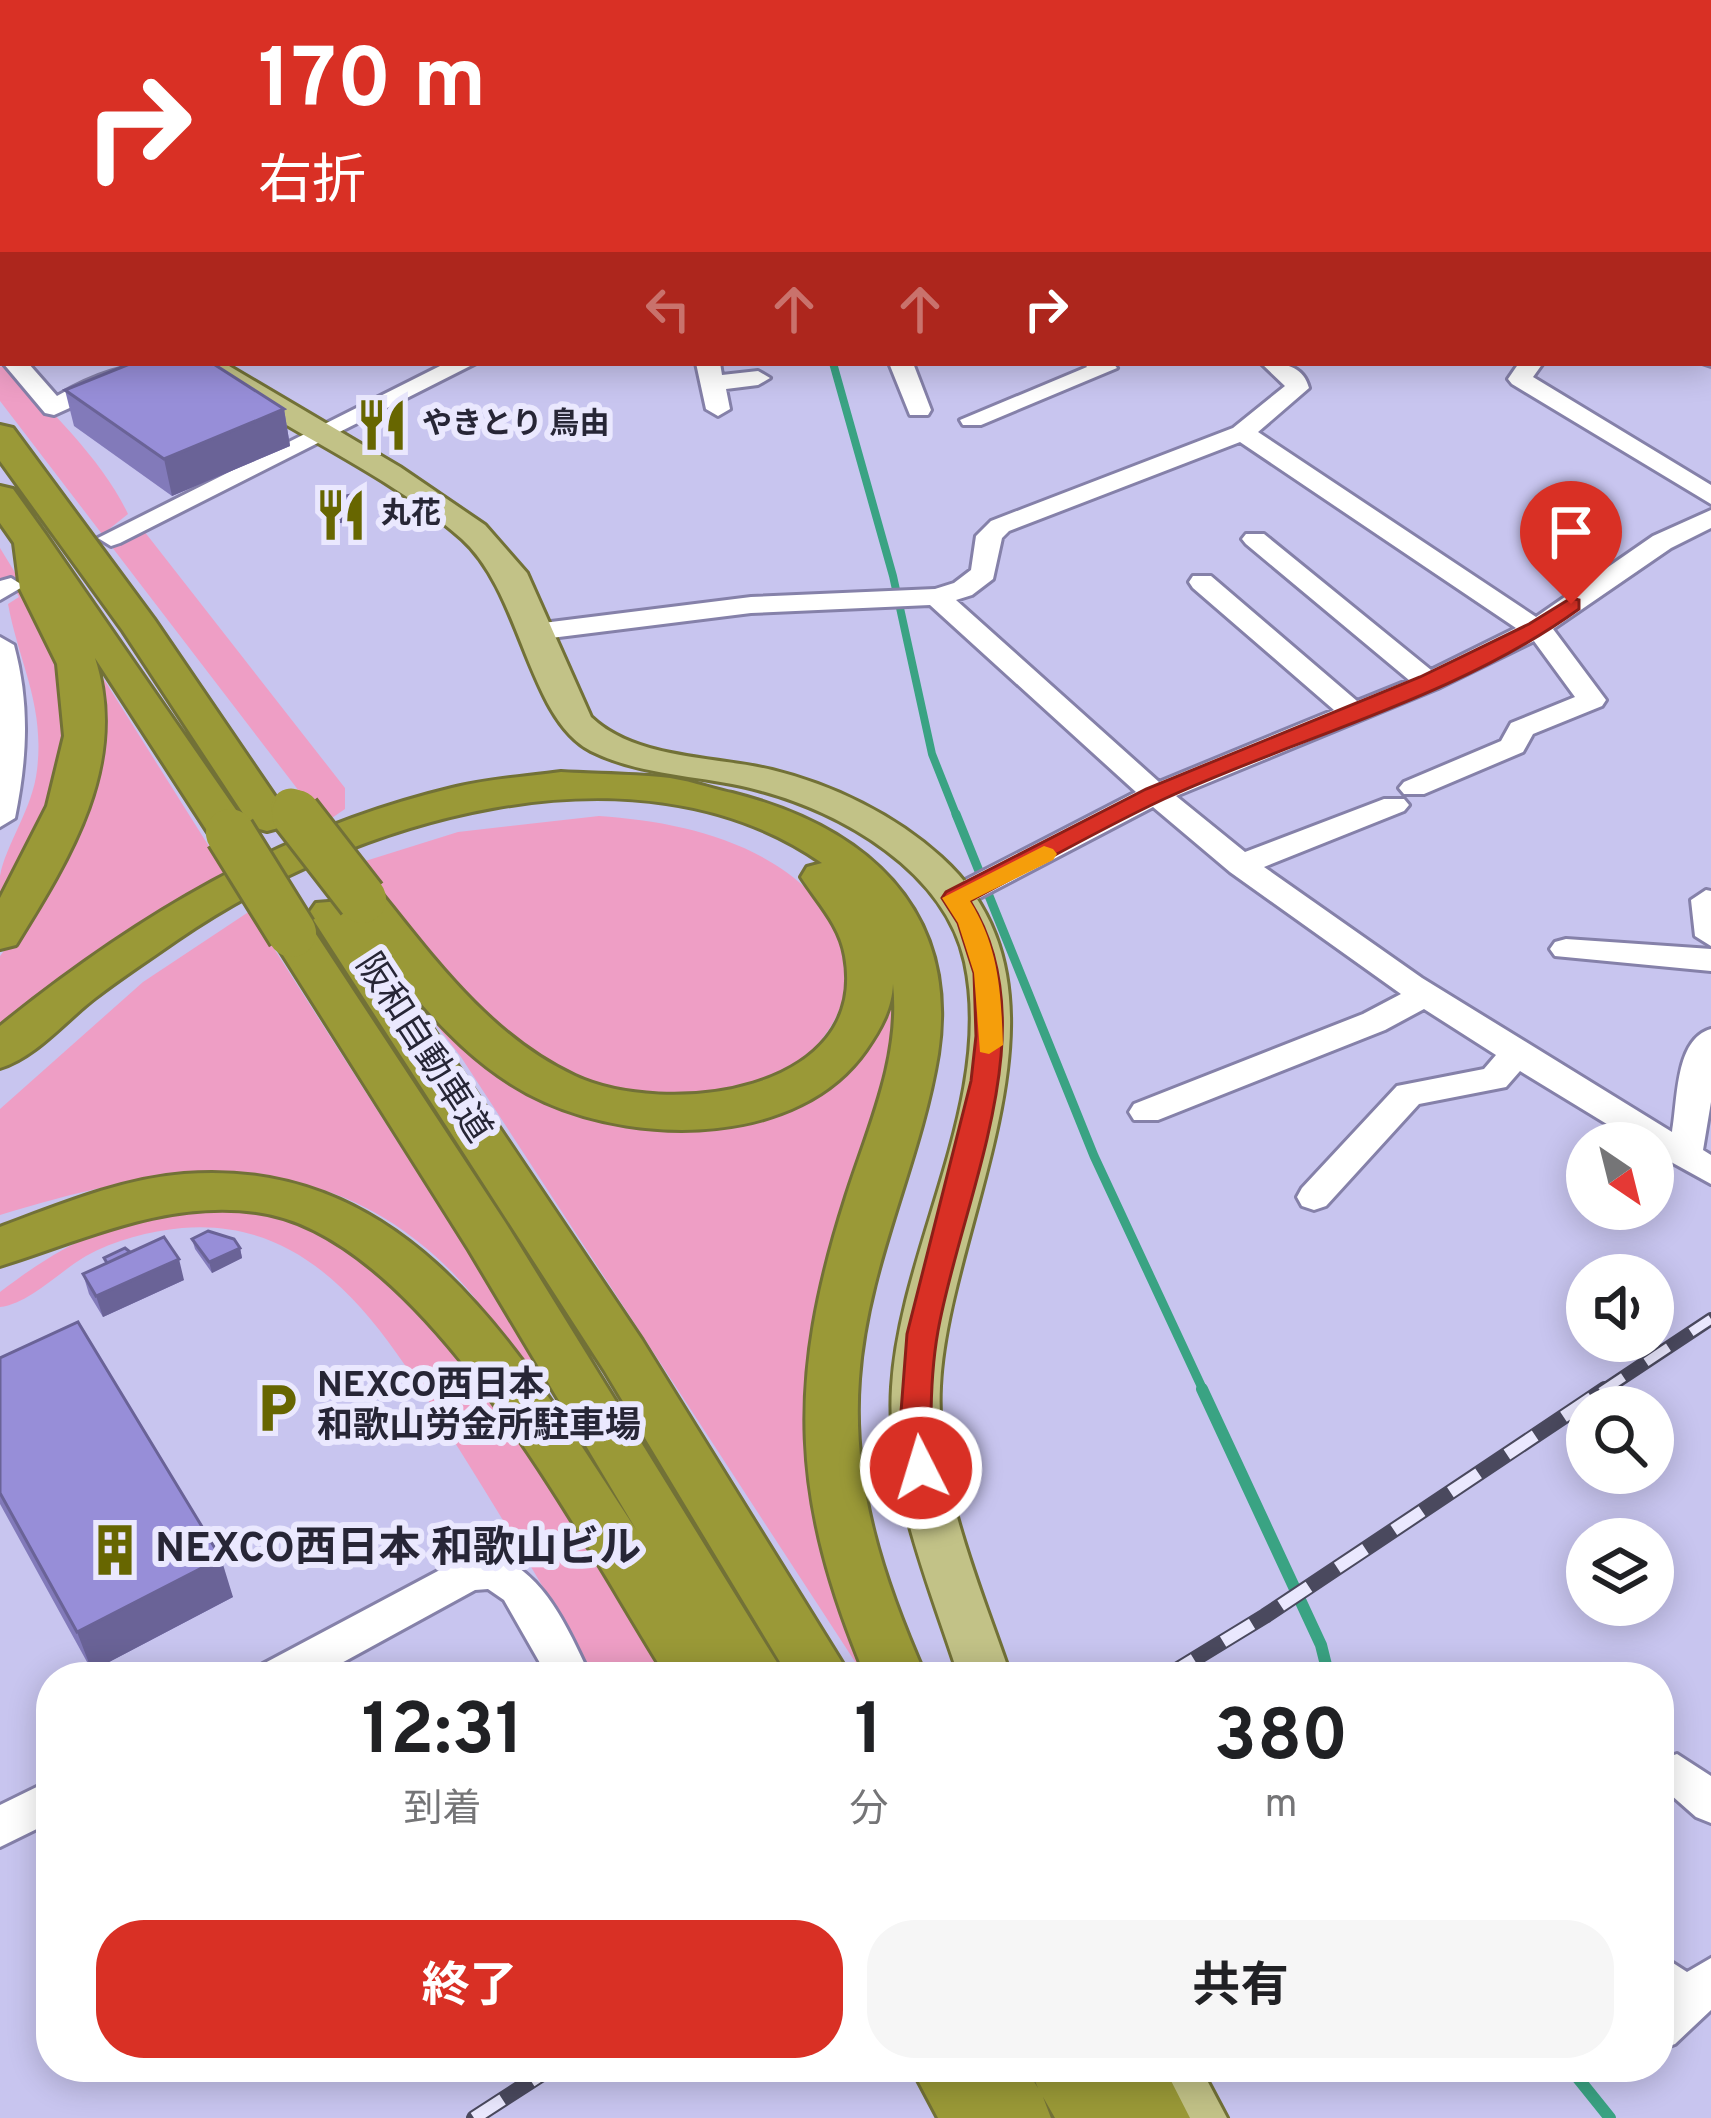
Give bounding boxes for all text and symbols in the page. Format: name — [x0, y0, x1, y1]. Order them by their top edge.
text: 170 m — [258, 31, 486, 137]
icon: right — [60, 48, 216, 204]
text: 右折 — [258, 150, 366, 219]
icon: left — [635, 276, 701, 342]
icon: ahead — [761, 276, 827, 342]
icon: ahead — [887, 276, 953, 342]
icon: right — [1013, 276, 1079, 342]
restaurant icon: やきとり 鳥由 — [353, 396, 411, 454]
place label: やきとり 鳥由 — [422, 407, 610, 444]
pin — [1520, 481, 1622, 604]
restaurant icon: 丸花 — [312, 486, 370, 544]
place label: 丸花 — [381, 497, 441, 534]
icon: arrive — [1538, 499, 1604, 565]
street label: 阪和自動車道 — [344, 946, 500, 1152]
north arrow — [1566, 1122, 1674, 1230]
map controls — [1566, 1122, 1674, 1626]
button: sound — [1566, 1254, 1674, 1362]
place label: NEXCO西日本 和歌山労金所駐車場 — [317, 1364, 641, 1451]
parking icon: NEXCO西日本 和歌山労金所駐車場 — [248, 1379, 306, 1437]
button: search — [1566, 1386, 1674, 1494]
position arrow — [858, 1405, 984, 1531]
button: layers — [1566, 1518, 1674, 1626]
building icon: NEXCO西日本 和歌山ビル — [86, 1521, 144, 1579]
place label: NEXCO西日本 和歌山ビル — [155, 1524, 641, 1577]
text: 12:31 — [362, 1688, 524, 1780]
text: 1 — [854, 1688, 883, 1780]
text: 380 — [1214, 1694, 1348, 1786]
text: m — [1265, 1782, 1298, 1831]
text: 到着 — [404, 1787, 482, 1836]
text: 分 — [849, 1787, 888, 1836]
button: 終了 — [96, 1920, 843, 2058]
button: 共有 — [867, 1920, 1614, 2058]

